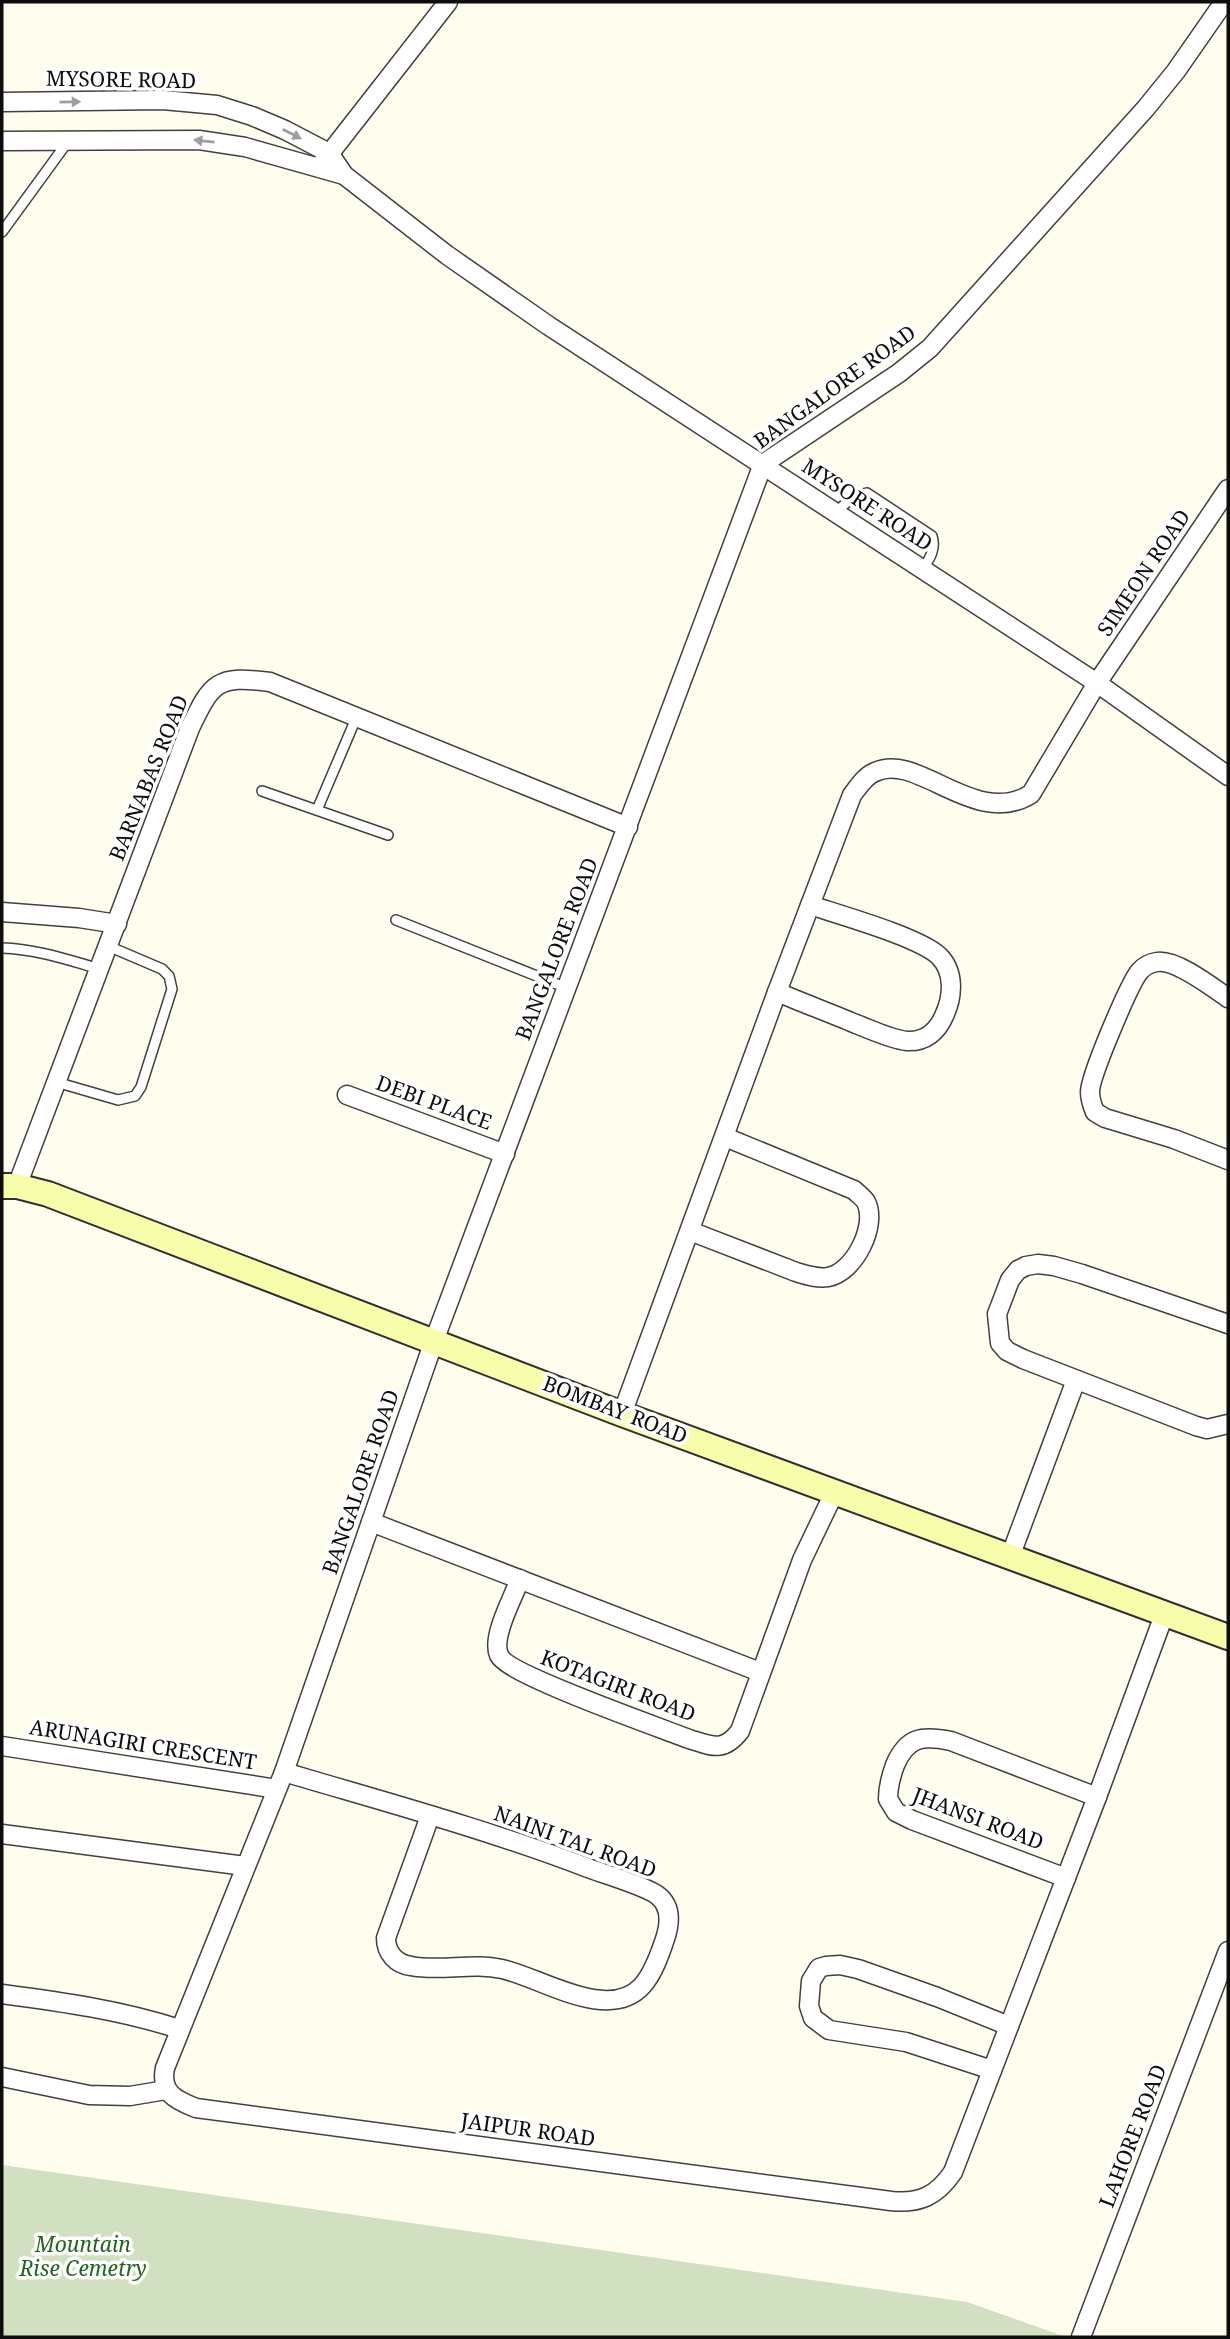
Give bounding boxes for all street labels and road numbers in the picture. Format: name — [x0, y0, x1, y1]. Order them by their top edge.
street label: MYSORE ROAD — [46, 64, 196, 94]
street label: BANGALORE ROAD — [748, 318, 921, 454]
street label: MYSORE ROAD — [797, 451, 938, 557]
street label: SIMEON ROAD — [1090, 503, 1196, 641]
street label: BARNABAS ROAD — [102, 691, 194, 865]
street label: BANGALORE ROAD — [508, 853, 604, 1044]
street label: DEBI PLACE — [373, 1068, 496, 1136]
street label: BOMBAY ROAD — [539, 1369, 692, 1450]
street label: BANGALORE ROAD — [315, 1386, 405, 1578]
street label: KOTAGIRI ROAD — [537, 1643, 700, 1727]
street label: ARUNAGIRI CRESCENT — [28, 1712, 259, 1776]
street label: JHANSI ROAD — [908, 1780, 1048, 1856]
street label: NAINI TAL ROAD — [490, 1799, 661, 1884]
street label: LAHORE ROAD — [1092, 2060, 1172, 2211]
street label: JAIPUR ROAD — [458, 2106, 597, 2152]

